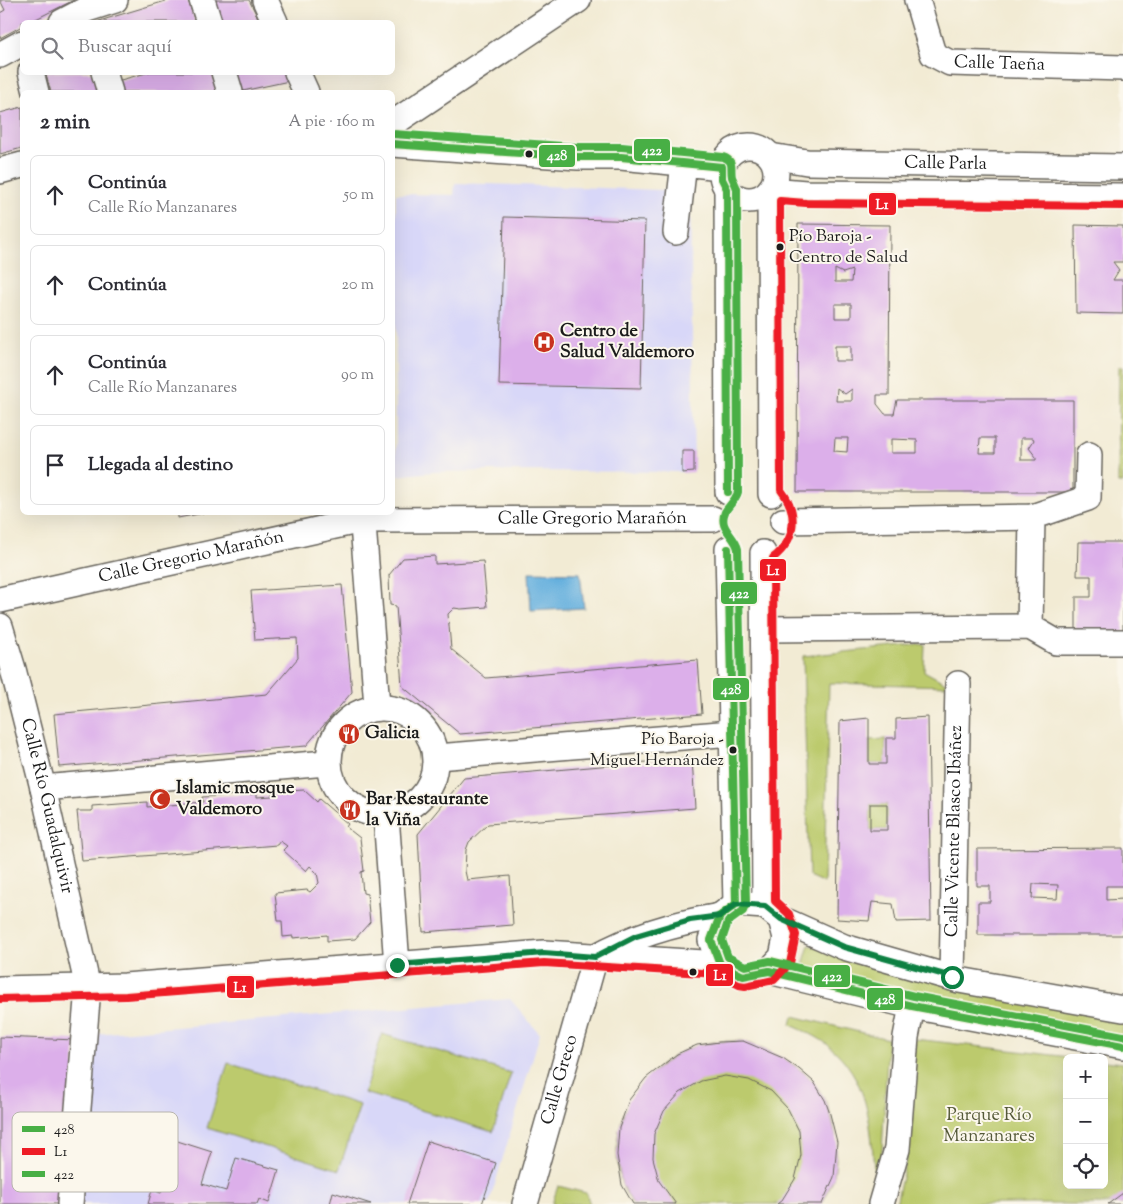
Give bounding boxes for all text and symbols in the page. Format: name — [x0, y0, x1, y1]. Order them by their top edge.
search box — [20, 20, 395, 75]
icon: search — [38, 34, 66, 62]
text: Buscar aquí — [78, 34, 172, 61]
street label: Calle Taeña — [953, 50, 1045, 79]
text: 2 min — [40, 108, 90, 138]
text: A pie · 160 m — [288, 111, 375, 134]
line badge: 422 — [633, 138, 671, 162]
text: 422 — [641, 142, 663, 162]
line badge: 428 — [538, 144, 576, 168]
text: 428 — [546, 147, 567, 167]
unlabelled marker — [524, 149, 534, 159]
street label: Calle Parla — [904, 151, 987, 178]
text: Continúa — [88, 170, 167, 197]
icon: ahead — [41, 181, 69, 209]
text: 50 m — [343, 184, 374, 207]
line badge: L1 — [868, 192, 897, 216]
text: L1 — [875, 196, 889, 216]
text: Calle Río Manzanares — [88, 197, 237, 220]
place label: Pío Baroja - Centro de Salud — [789, 225, 908, 270]
marker: Pío Baroja - Centro de Salud — [775, 242, 785, 252]
icon: ahead — [41, 271, 69, 299]
text: Continúa — [88, 272, 167, 299]
text: 20 m — [341, 274, 374, 297]
place label: Centro de Salud Valdemoro — [560, 319, 695, 366]
hospital icon: Centro de Salud Valdemoro — [532, 330, 556, 354]
text: Continúa — [88, 350, 167, 377]
icon: ahead — [41, 361, 69, 389]
text: 90 m — [341, 364, 374, 387]
text: Calle Río Manzanares — [88, 377, 237, 400]
icon: arrive — [41, 451, 69, 479]
text: Llegada al destino — [88, 452, 233, 479]
street label: Calle Gregorio Marañón — [498, 506, 687, 533]
street label: Calle Gregorio Marañón — [96, 525, 287, 591]
line badge: L1 — [759, 558, 787, 582]
text: L1 — [766, 562, 780, 582]
line badge: 422 — [720, 581, 758, 605]
text: 422 — [728, 585, 750, 605]
line badge: 428 — [712, 677, 750, 701]
text: 428 — [720, 681, 741, 701]
street label: Calle Río Guadalquivir — [13, 716, 79, 896]
place label: Galicia — [365, 721, 420, 747]
restaurant icon: Galicia — [337, 722, 361, 746]
street label: Calle Vicente Blasco Ibáñez — [940, 725, 970, 937]
place label: Pío Baroja - Miguel Hernández — [590, 728, 724, 773]
marker: Pío Baroja - Miguel Hernández — [728, 745, 738, 755]
place label: Islamic mosque Valdemoro — [176, 776, 295, 823]
mosque icon: Islamic mosque Valdemoro — [148, 787, 172, 811]
place label: Bar Restaurante la Viña — [366, 787, 489, 834]
restaurant icon: Bar Restaurante la Viña — [338, 798, 362, 822]
route end — [386, 954, 409, 977]
line badge: L1 — [705, 963, 734, 987]
line badge: 422 — [813, 964, 851, 988]
route start — [941, 966, 964, 989]
unlabelled marker — [688, 967, 698, 977]
text: L1 — [713, 967, 727, 987]
text: 422 — [821, 968, 843, 988]
line badge: L1 — [226, 975, 255, 999]
text: L1 — [233, 979, 247, 999]
line badge: 428 — [866, 987, 904, 1011]
text: 428 — [874, 991, 895, 1011]
street label: Calle Greco — [535, 1032, 585, 1128]
map controls — [1063, 1054, 1108, 1189]
button: + — [1063, 1054, 1108, 1099]
button: − — [1063, 1099, 1108, 1144]
park label: Parque Río Manzanares — [943, 1103, 1035, 1150]
legend — [12, 1112, 178, 1192]
text: 428 — [54, 1121, 75, 1141]
text: L1 — [54, 1143, 67, 1163]
button: locate — [1063, 1144, 1108, 1189]
text: 422 — [54, 1166, 75, 1186]

